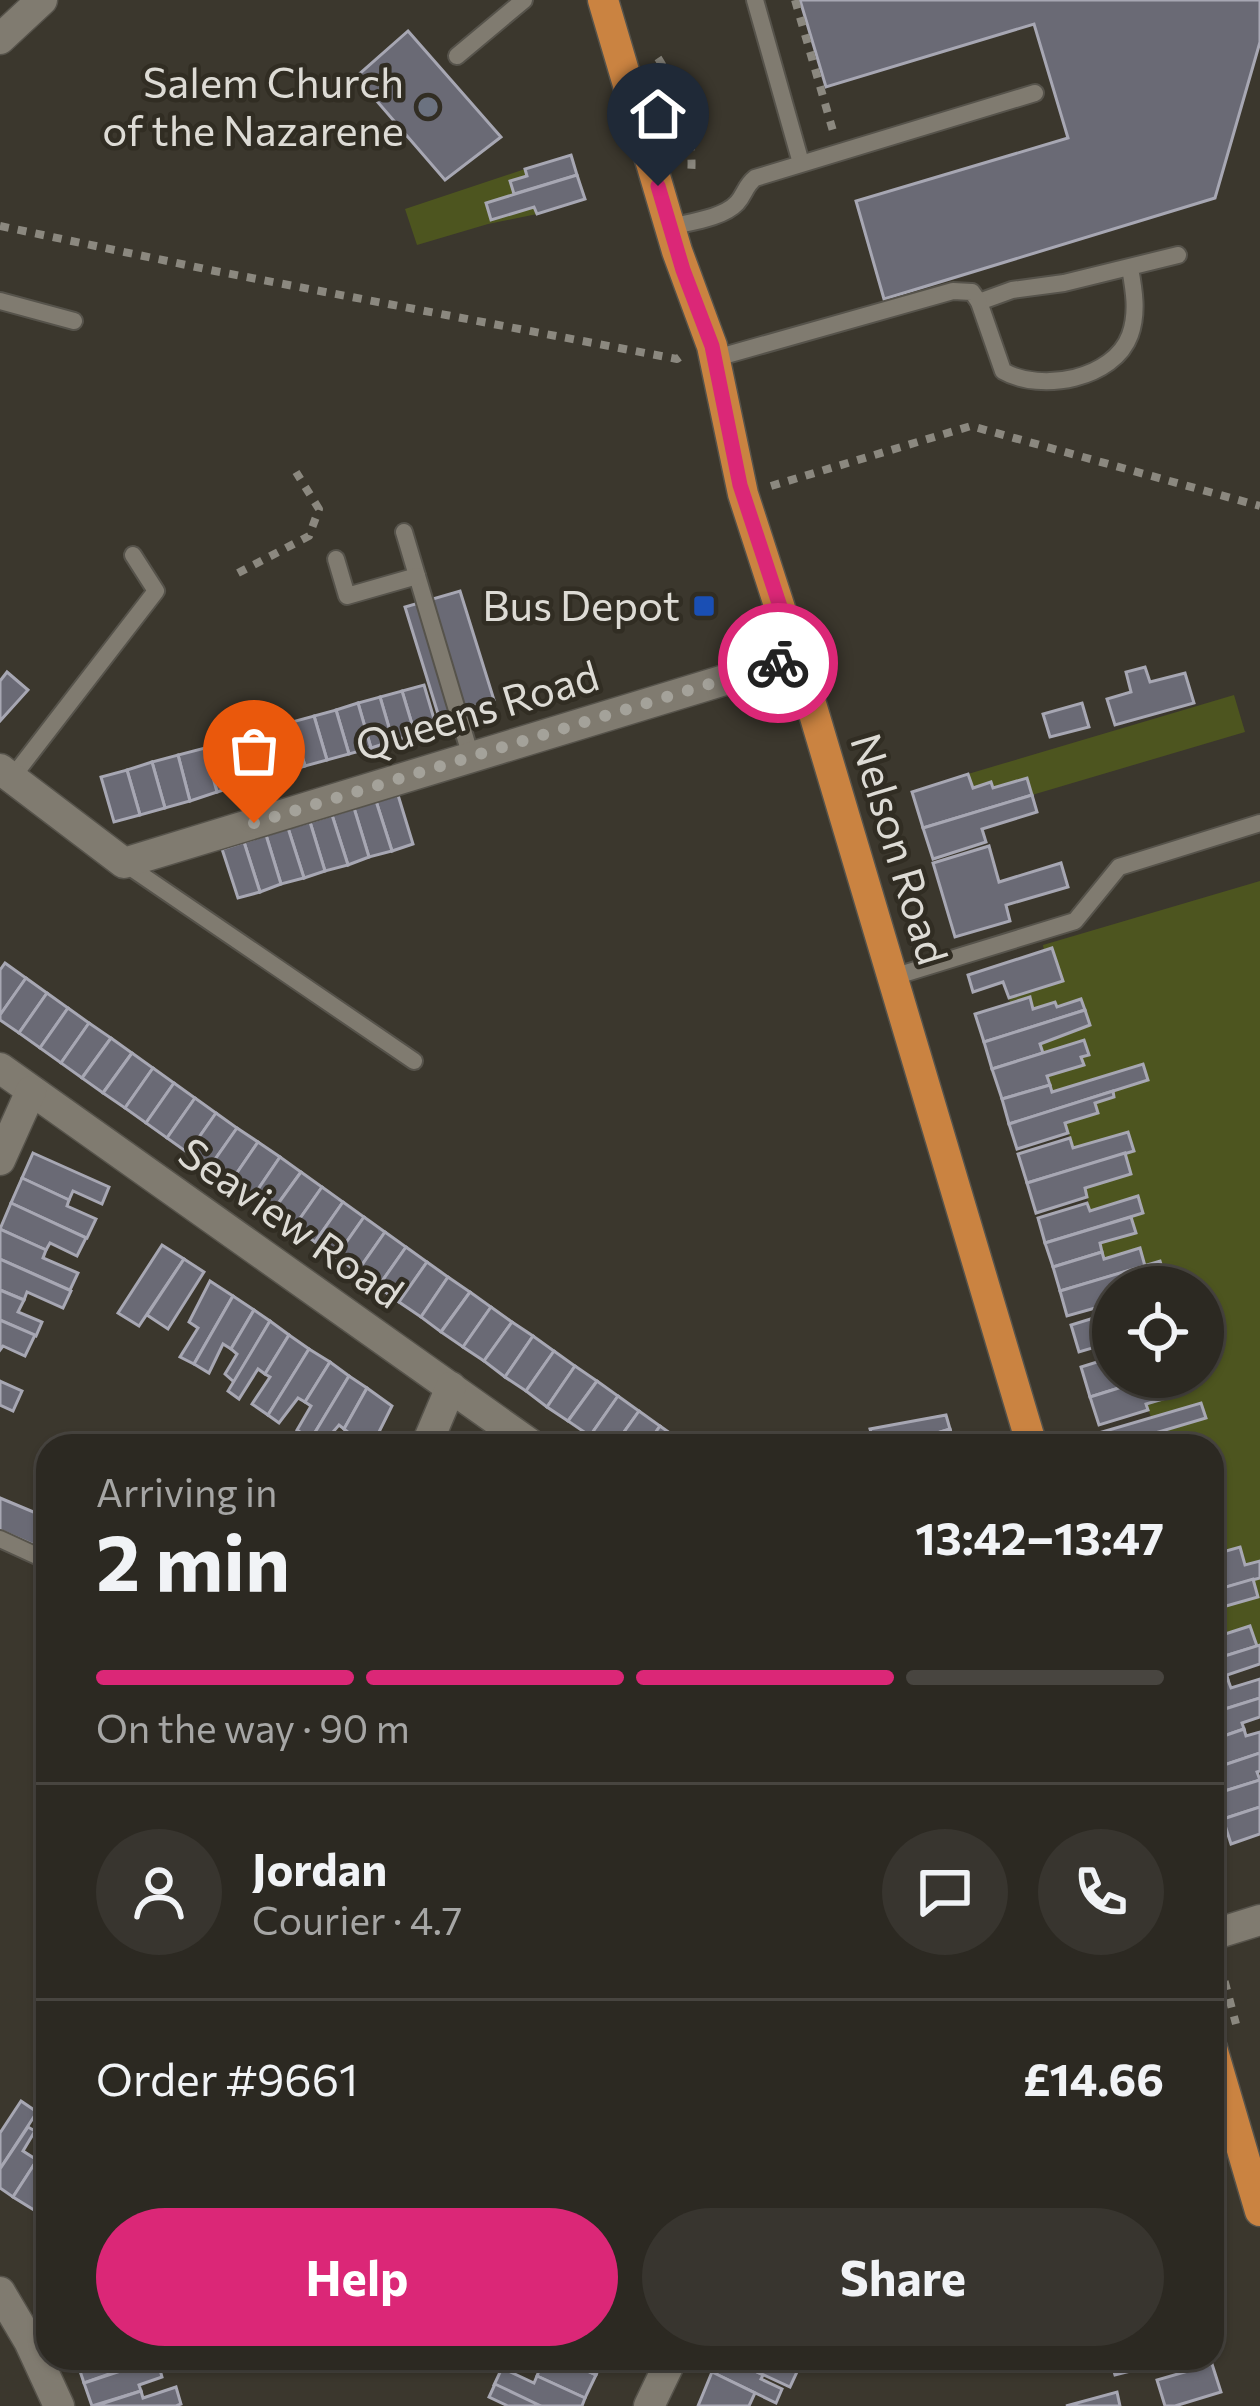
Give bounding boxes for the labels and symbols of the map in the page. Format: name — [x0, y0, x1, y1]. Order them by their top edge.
place label: Salem Church of the Nazarene — [102, 55, 404, 155]
pin — [607, 63, 709, 186]
marker: Salem Church of the Nazarene — [415, 94, 441, 120]
place label: Bus Depot — [482, 578, 680, 630]
marker: Bus Depot — [691, 593, 717, 619]
courier — [718, 603, 838, 723]
street label: Queens Road — [349, 647, 604, 771]
pin — [203, 700, 305, 823]
street label: Nelson Road — [841, 727, 961, 970]
street label: Seaview Road — [170, 1125, 414, 1318]

